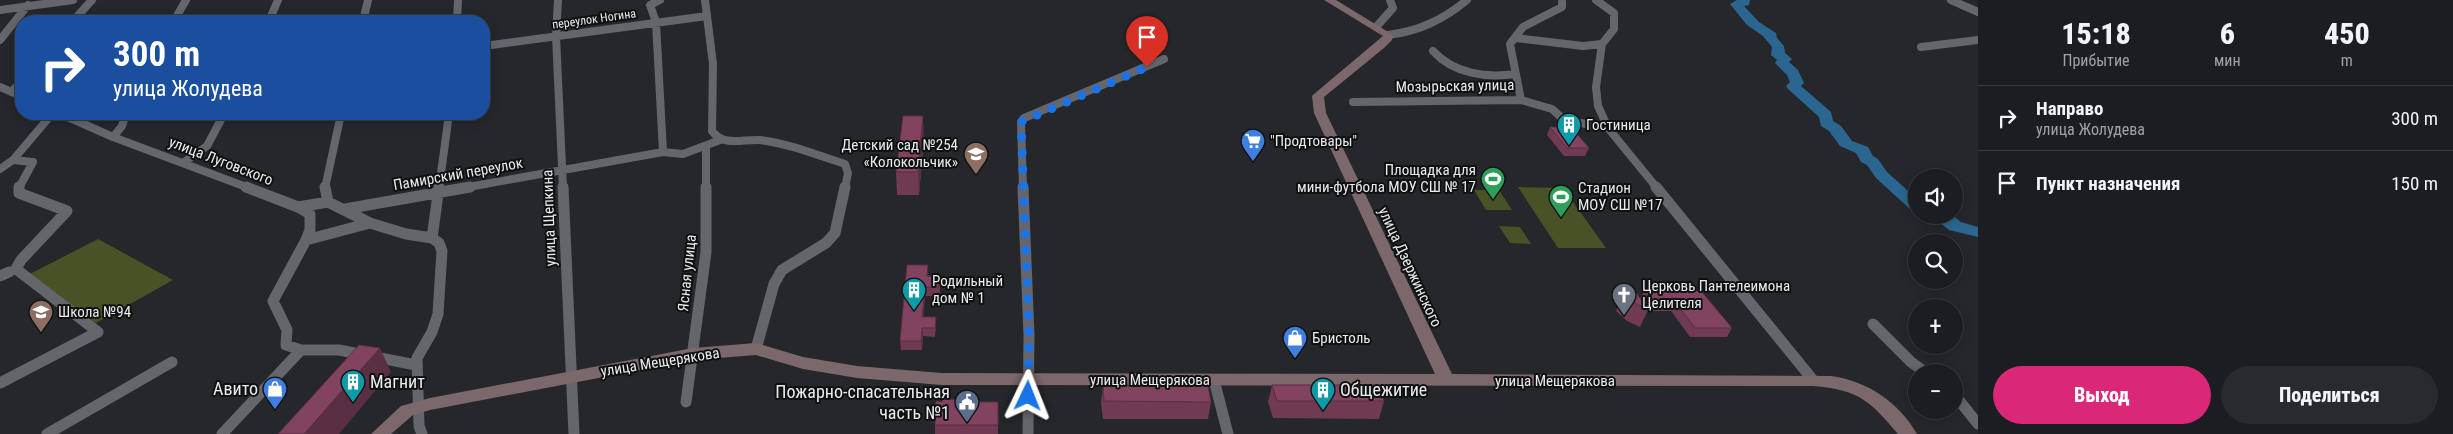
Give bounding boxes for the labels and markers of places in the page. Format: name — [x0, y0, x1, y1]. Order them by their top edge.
pin — [1126, 16, 1168, 67]
building icon: Гостиница — [1556, 112, 1582, 146]
place label: Гостиница — [1586, 116, 1651, 134]
supermarket icon: "Продтовары" — [1240, 128, 1266, 162]
place label: "Продтовары" — [1270, 132, 1357, 150]
place label: Детский сад №254 «Колокольчик» — [841, 136, 958, 171]
school or university icon: Детский сад №254 «Колокольчик» — [963, 141, 989, 175]
place label: Площадка для мини-футбола МОУ СШ № 17 — [1297, 161, 1476, 196]
sports icon: Площадка для мини-футбола МОУ СШ № 17 — [1480, 166, 1506, 200]
place label: Стадион МОУ СШ №17 — [1578, 179, 1662, 214]
sports icon: Стадион МОУ СШ №17 — [1548, 184, 1574, 218]
place label: Родильный дом № 1 — [932, 272, 1003, 307]
building icon: Родильный дом № 1 — [901, 277, 927, 311]
place label: Церковь Пантелеимона Целителя — [1642, 277, 1790, 312]
church icon: Церковь Пантелеимона Целителя — [1611, 282, 1637, 316]
school or university icon: Школа №94 — [28, 299, 54, 333]
place label: Школа №94 — [58, 303, 131, 321]
shop icon: Бристоль — [1282, 325, 1308, 359]
place label: Бристоль — [1312, 329, 1371, 347]
building icon: Магнит — [340, 369, 366, 403]
place label: Магнит — [370, 371, 425, 392]
shop icon: Авито — [262, 376, 288, 410]
building icon: Общежитие — [1310, 377, 1336, 411]
place label: Авито — [213, 378, 258, 399]
place label: Общежитие — [1340, 379, 1427, 400]
place label: Пожарно-спасательная часть №1 — [775, 381, 950, 423]
public building icon: Пожарно-спасательная часть №1 — [954, 389, 980, 423]

